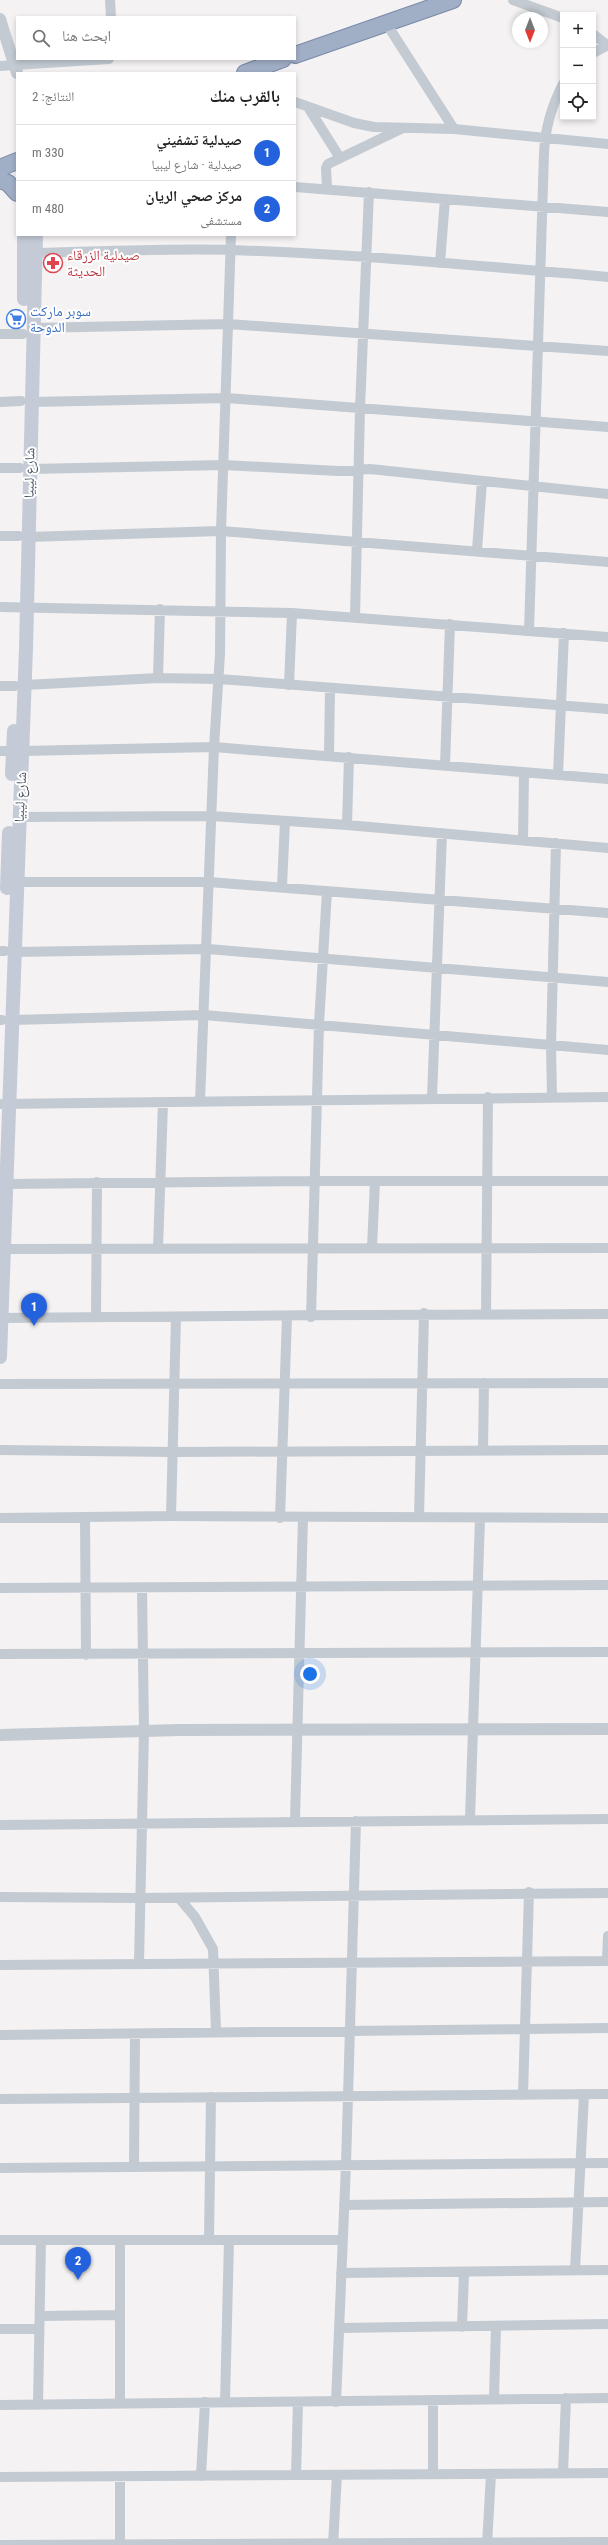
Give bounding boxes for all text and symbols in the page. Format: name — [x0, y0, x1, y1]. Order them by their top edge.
north arrow — [512, 12, 548, 48]
map controls — [560, 12, 596, 120]
button: + — [560, 12, 596, 48]
search box — [16, 16, 296, 60]
icon: search — [30, 27, 52, 49]
text: ابحث هنا — [62, 27, 111, 45]
button: − — [560, 48, 596, 84]
button: locate — [560, 84, 596, 120]
text: بالقرب منك — [210, 86, 280, 106]
text: النتائج: 2 — [32, 89, 74, 104]
text: صيدلية تشفيني — [156, 131, 242, 149]
text: 330 m — [32, 145, 64, 160]
text: 1 — [264, 145, 270, 160]
text: صيدلية · شارع ليبيا — [152, 157, 242, 172]
text: مركز صحي الريان — [145, 187, 242, 205]
text: 480 m — [32, 201, 64, 216]
text: 2 — [264, 201, 270, 216]
text: مستشفى — [200, 213, 242, 228]
place label: صيدلية الزرقاء الحديثة — [67, 247, 140, 279]
pharmacy icon: صيدلية الزرقاء الحديثة — [42, 252, 64, 274]
place label: سوبر ماركت الدوحة — [30, 303, 91, 336]
supermarket icon: سوبر ماركت الدوحة — [5, 308, 27, 330]
street label: شارع ليبيا — [21, 448, 39, 498]
street label: شارع ليبيا — [11, 771, 31, 823]
pin: 1 — [21, 1293, 47, 1326]
your location — [300, 1664, 320, 1684]
pin: 2 — [65, 2247, 91, 2280]

